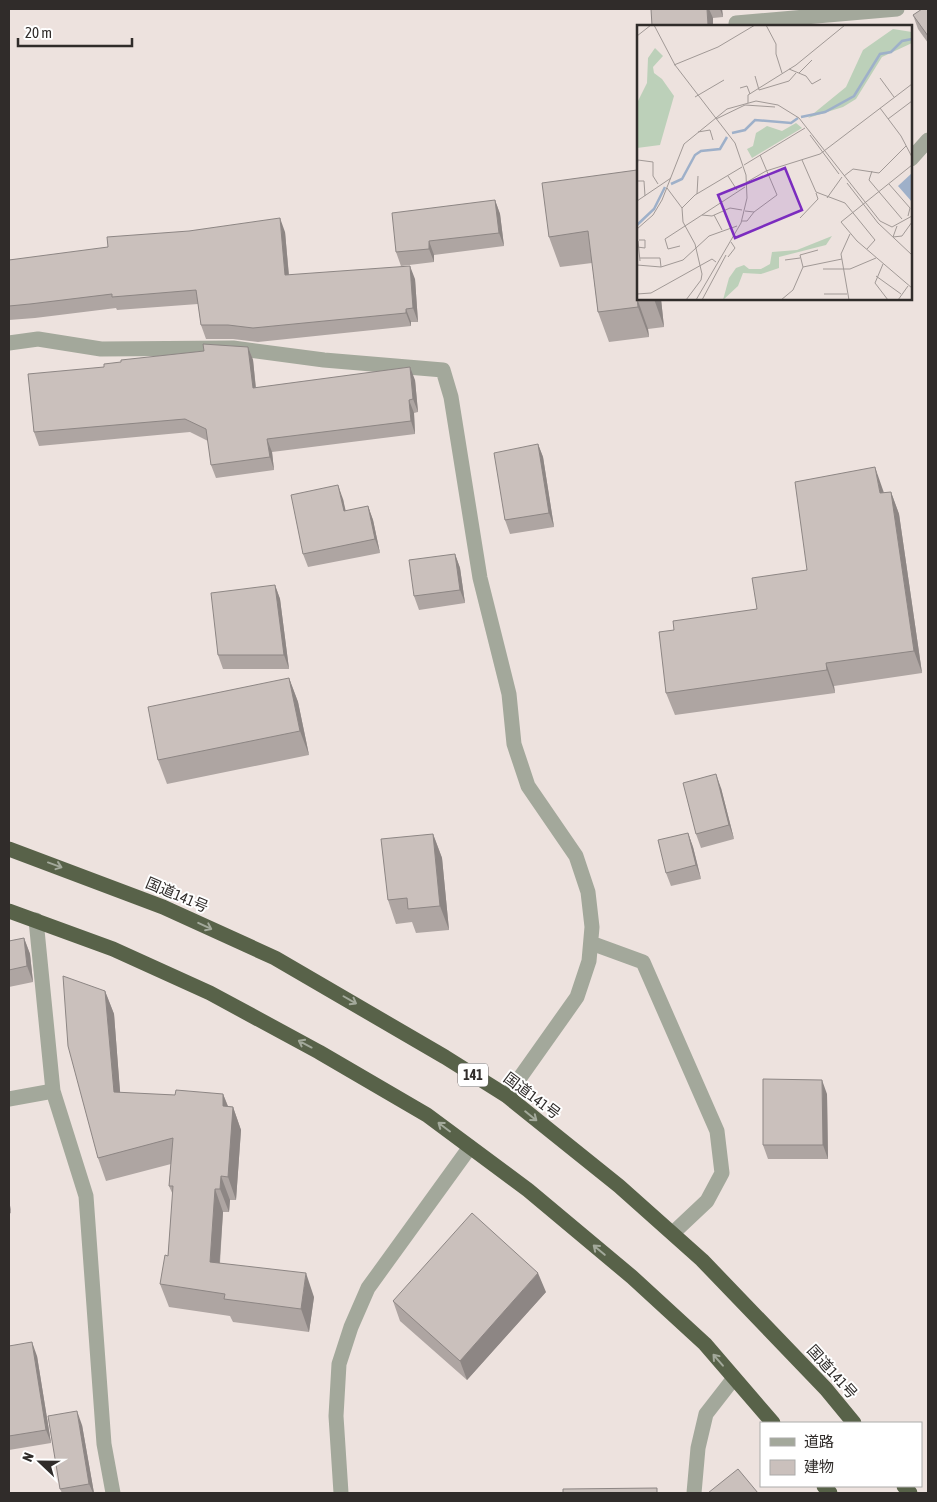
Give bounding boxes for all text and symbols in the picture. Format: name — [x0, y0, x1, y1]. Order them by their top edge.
scale bar — [18, 15, 131, 47]
text: 20 m — [25, 24, 52, 41]
inset map — [637, 25, 912, 300]
one-way arrow — [47, 861, 62, 870]
street label: 国道141号 — [143, 874, 211, 915]
one-way arrow — [197, 922, 212, 931]
one-way arrow — [342, 996, 357, 1005]
one-way arrow — [297, 1039, 312, 1049]
road number: 141 — [458, 1064, 488, 1086]
street label: 国道141号 — [501, 1069, 564, 1122]
one-way arrow — [524, 1110, 537, 1121]
one-way arrow — [438, 1122, 451, 1133]
one-way arrow — [593, 1244, 606, 1255]
street label: 国道141号 — [804, 1341, 861, 1402]
one-way arrow — [713, 1354, 724, 1367]
legend — [760, 1422, 922, 1487]
text: 道路 — [804, 1433, 834, 1450]
north arrow — [15, 1437, 65, 1487]
text: N — [19, 1450, 37, 1464]
text: 建物 — [804, 1458, 834, 1475]

